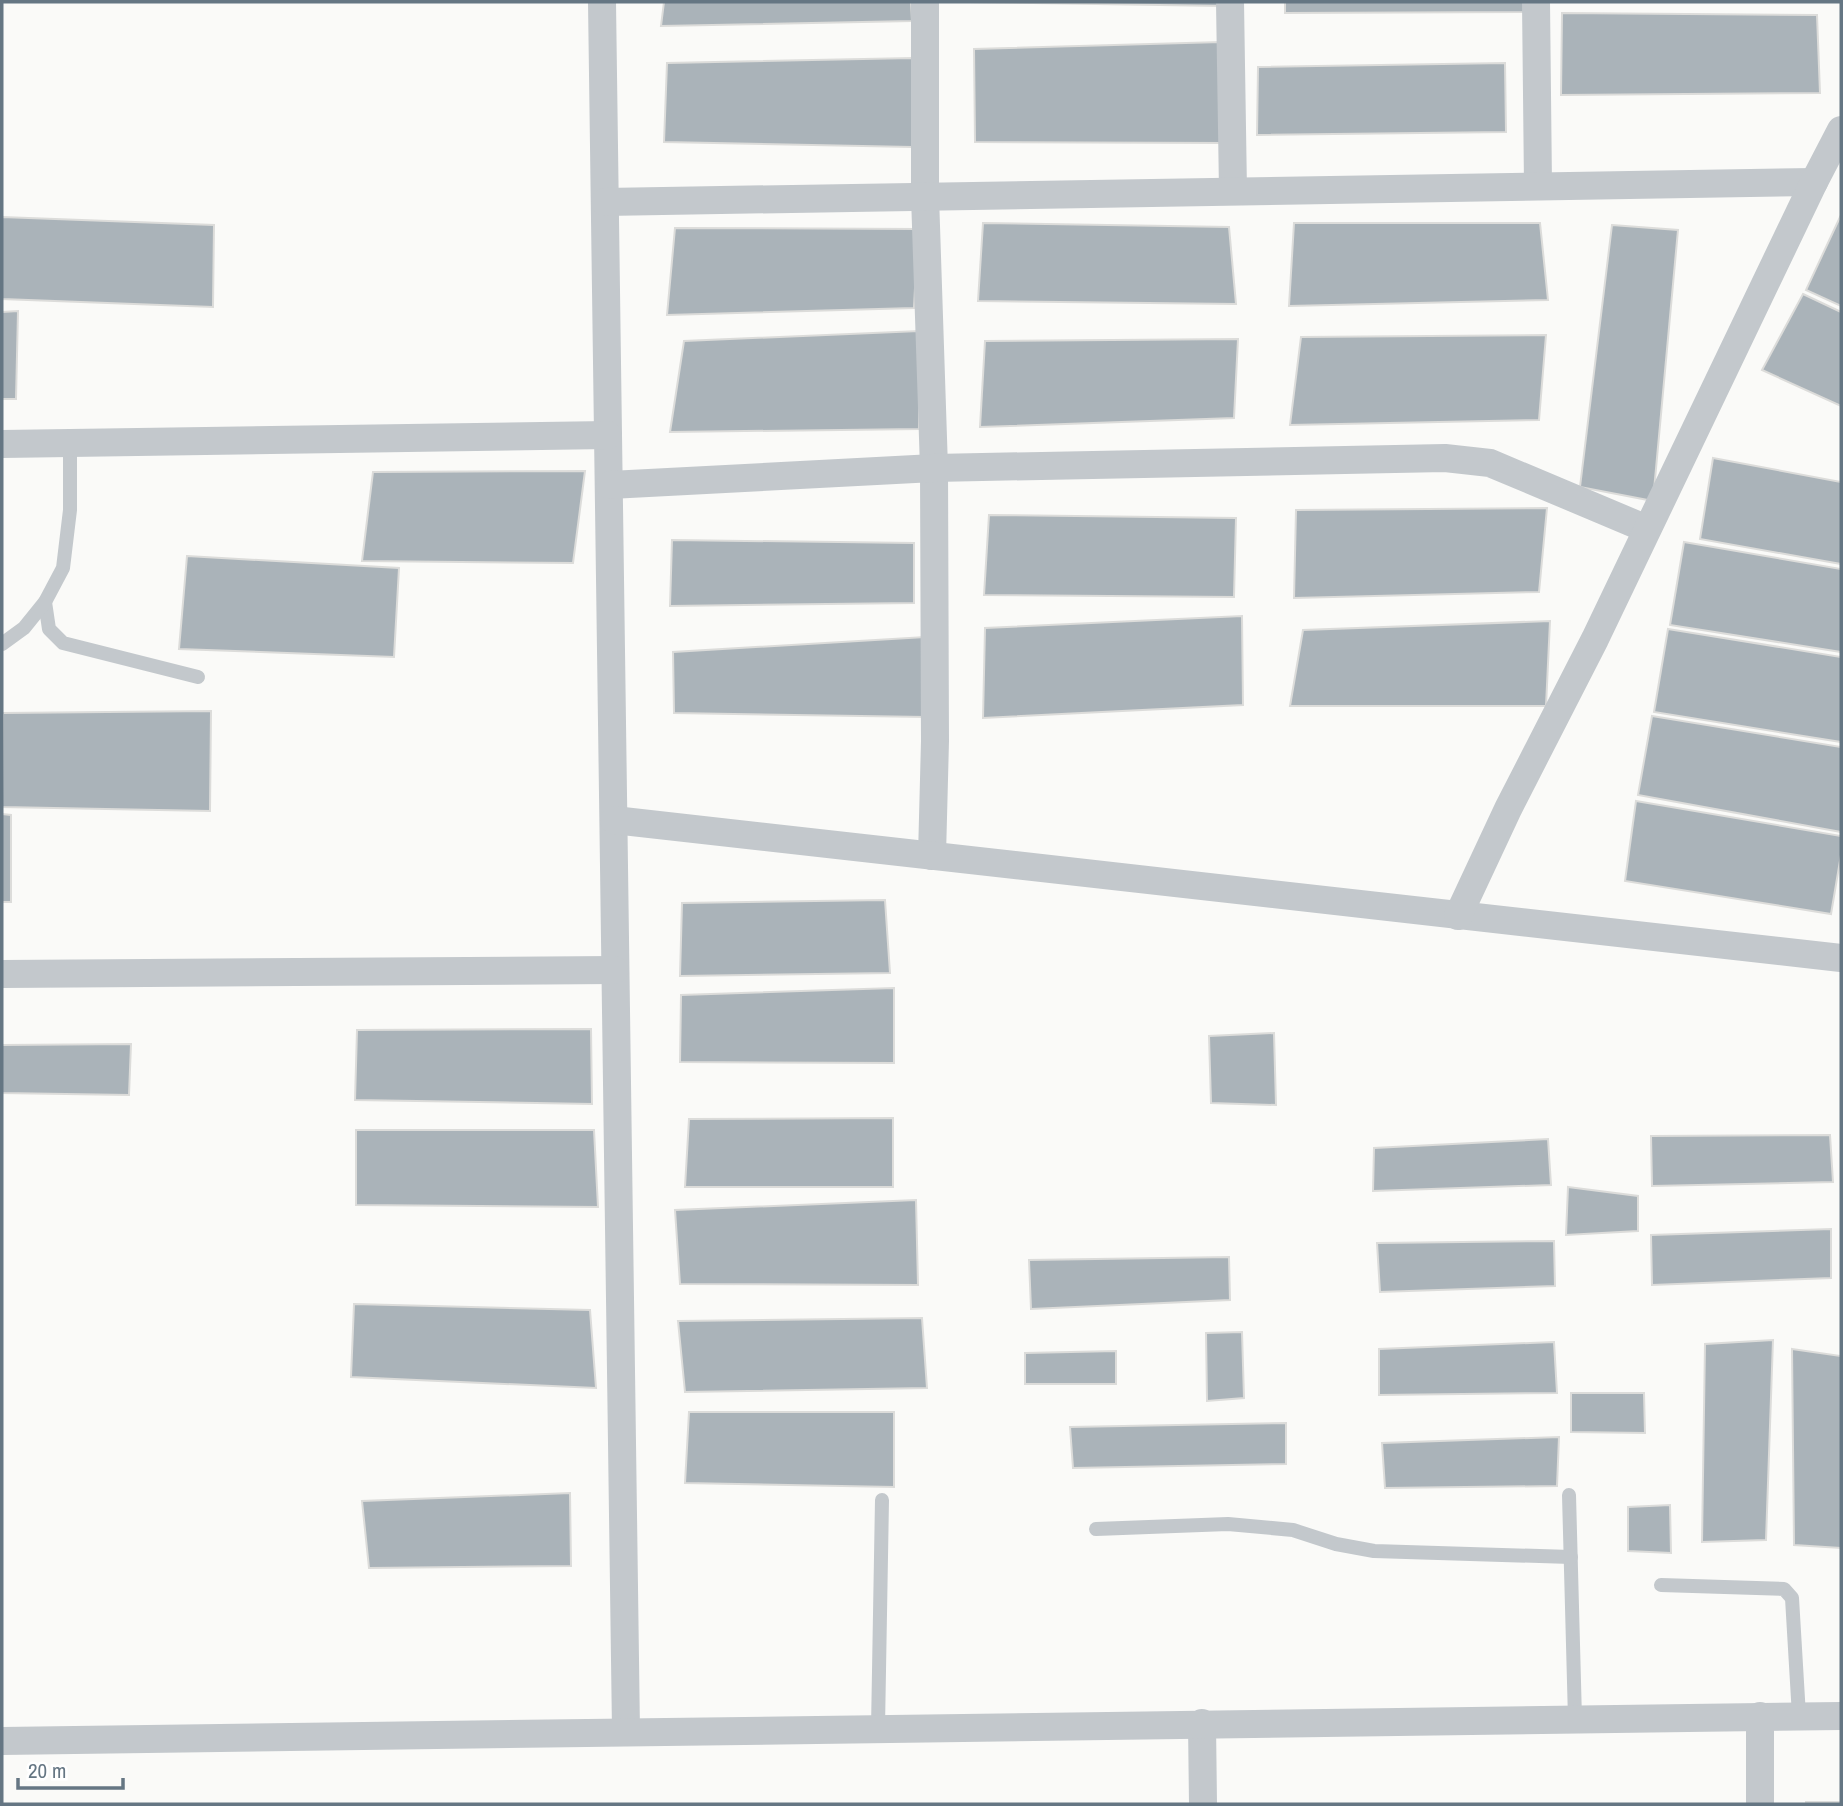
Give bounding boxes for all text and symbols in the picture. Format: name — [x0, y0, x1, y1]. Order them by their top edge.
scale bar — [18, 1746, 122, 1790]
text: 20 m — [28, 1756, 66, 1785]

